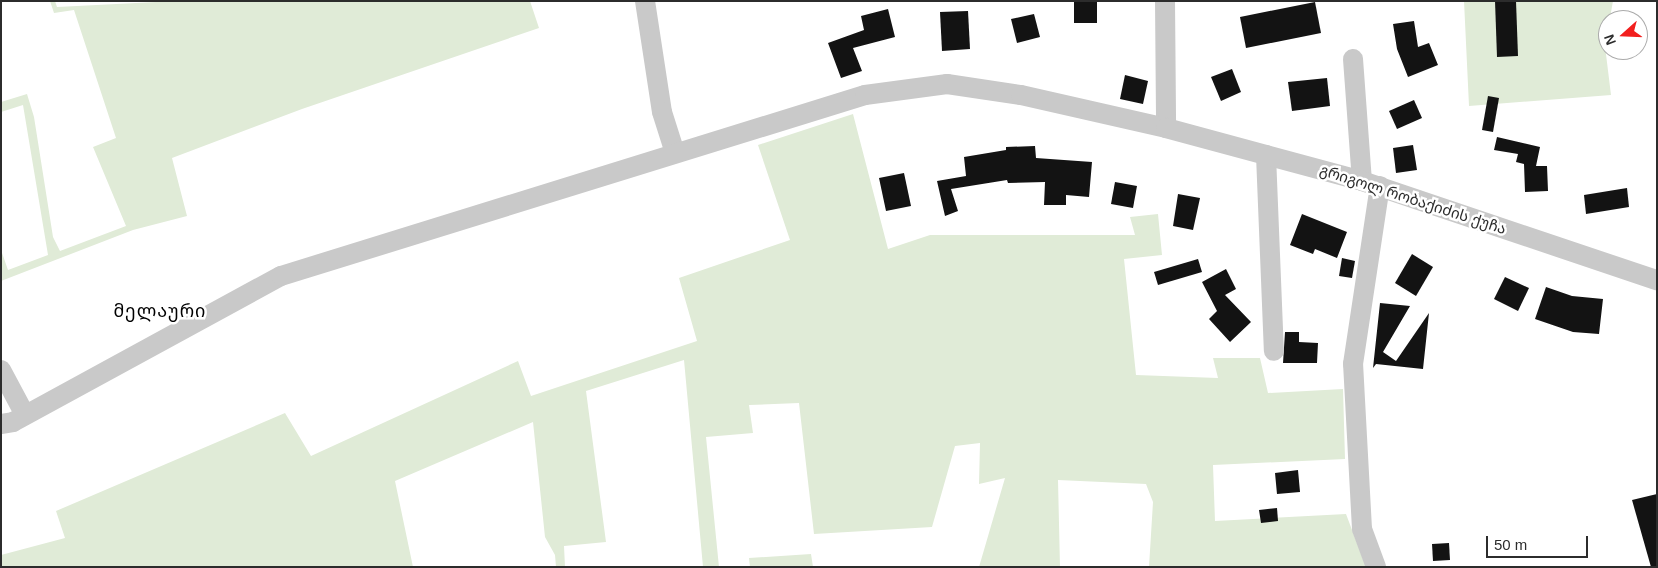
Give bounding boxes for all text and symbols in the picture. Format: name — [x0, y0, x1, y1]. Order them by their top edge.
north arrow — [1598, 10, 1648, 60]
text: N — [1601, 32, 1619, 47]
street label: გრიგოლ რობაქიძის ქუჩა — [1318, 160, 1508, 238]
district label: მელაური — [113, 300, 207, 322]
scale bar — [1488, 526, 1590, 558]
text: 50 m — [1494, 536, 1527, 553]

